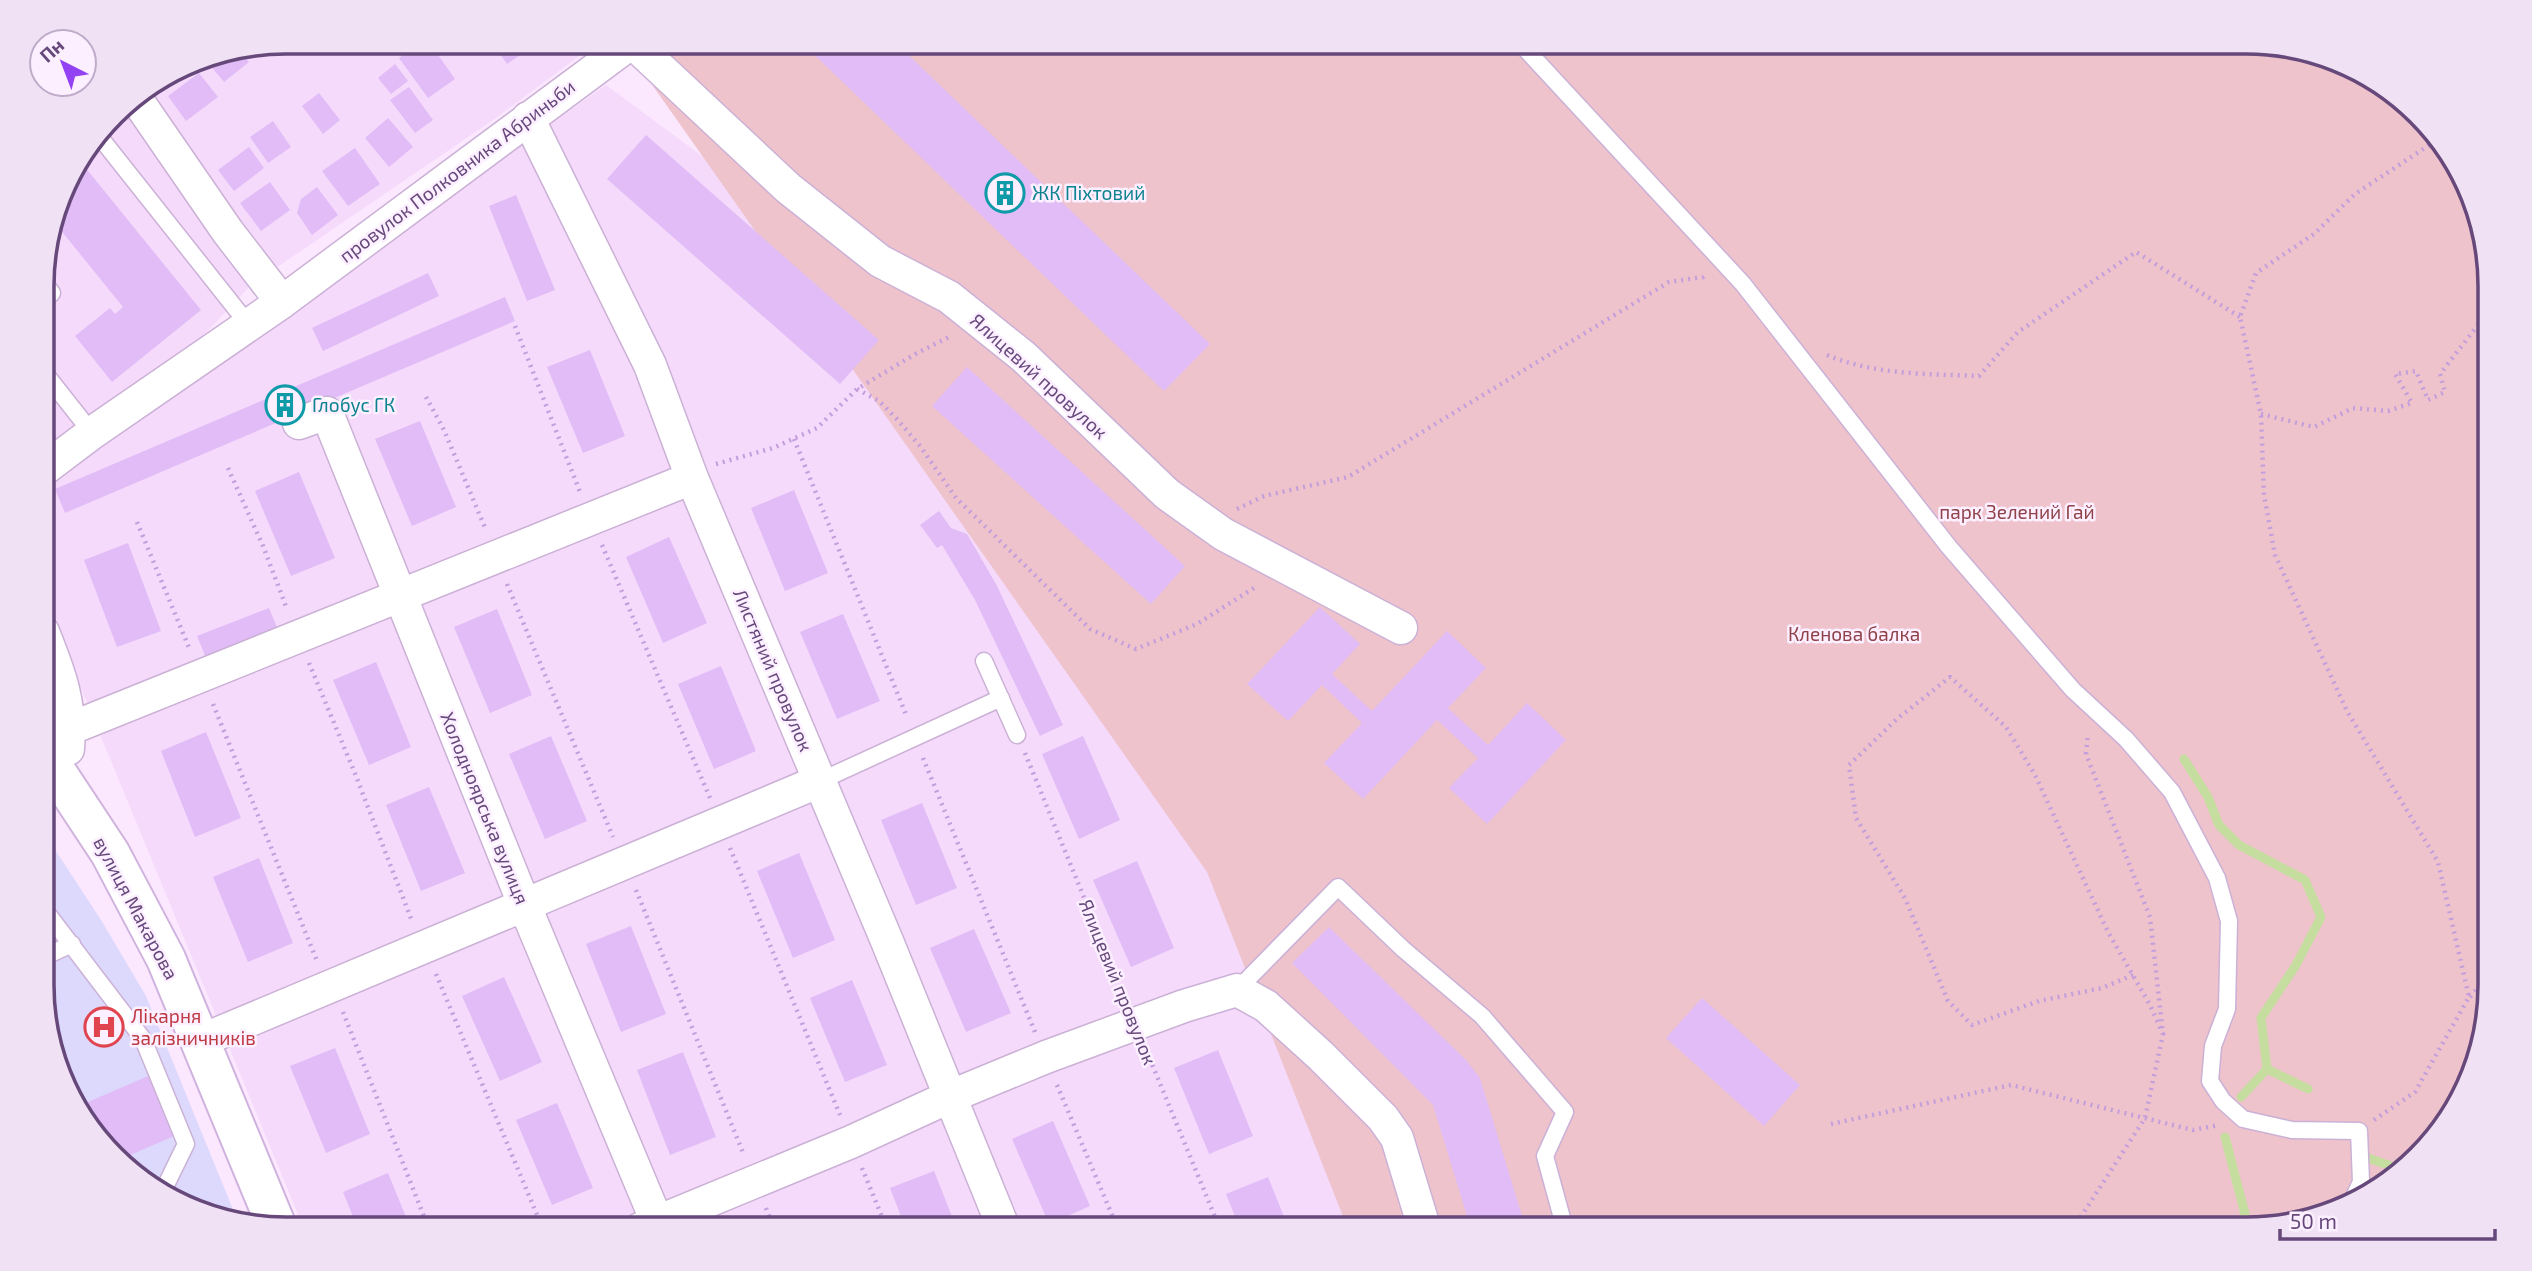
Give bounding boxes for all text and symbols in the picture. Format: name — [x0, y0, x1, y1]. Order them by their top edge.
north arrow — [28, 28, 98, 98]
text: Пн — [34, 33, 68, 67]
street label: провулок Полковника Абриньби — [334, 74, 580, 268]
building icon: ЖК Піхтовий — [984, 172, 1026, 214]
place label: ЖК Піхтовий — [1032, 181, 1145, 204]
street label: Ялицевий провулок — [965, 308, 1113, 444]
building icon: Глобус ГК — [264, 384, 306, 426]
place label: Глобус ГК — [312, 393, 395, 417]
park label: парк Зелений Гай — [1939, 500, 2095, 523]
street label: Листяний провулок — [728, 585, 818, 755]
park label: Кленова балка — [1788, 622, 1920, 645]
street label: Холодноярська вулиця — [435, 708, 535, 908]
street label: вулиця Макарова — [88, 832, 184, 984]
street label: Ялицевий провулок — [1074, 896, 1162, 1068]
place label: Лікарня залізничників — [131, 1004, 256, 1049]
hospital icon: Лікарня залізничників — [83, 1006, 125, 1048]
scale bar — [2280, 1198, 2495, 1242]
text: 50 m — [2290, 1208, 2337, 1233]

